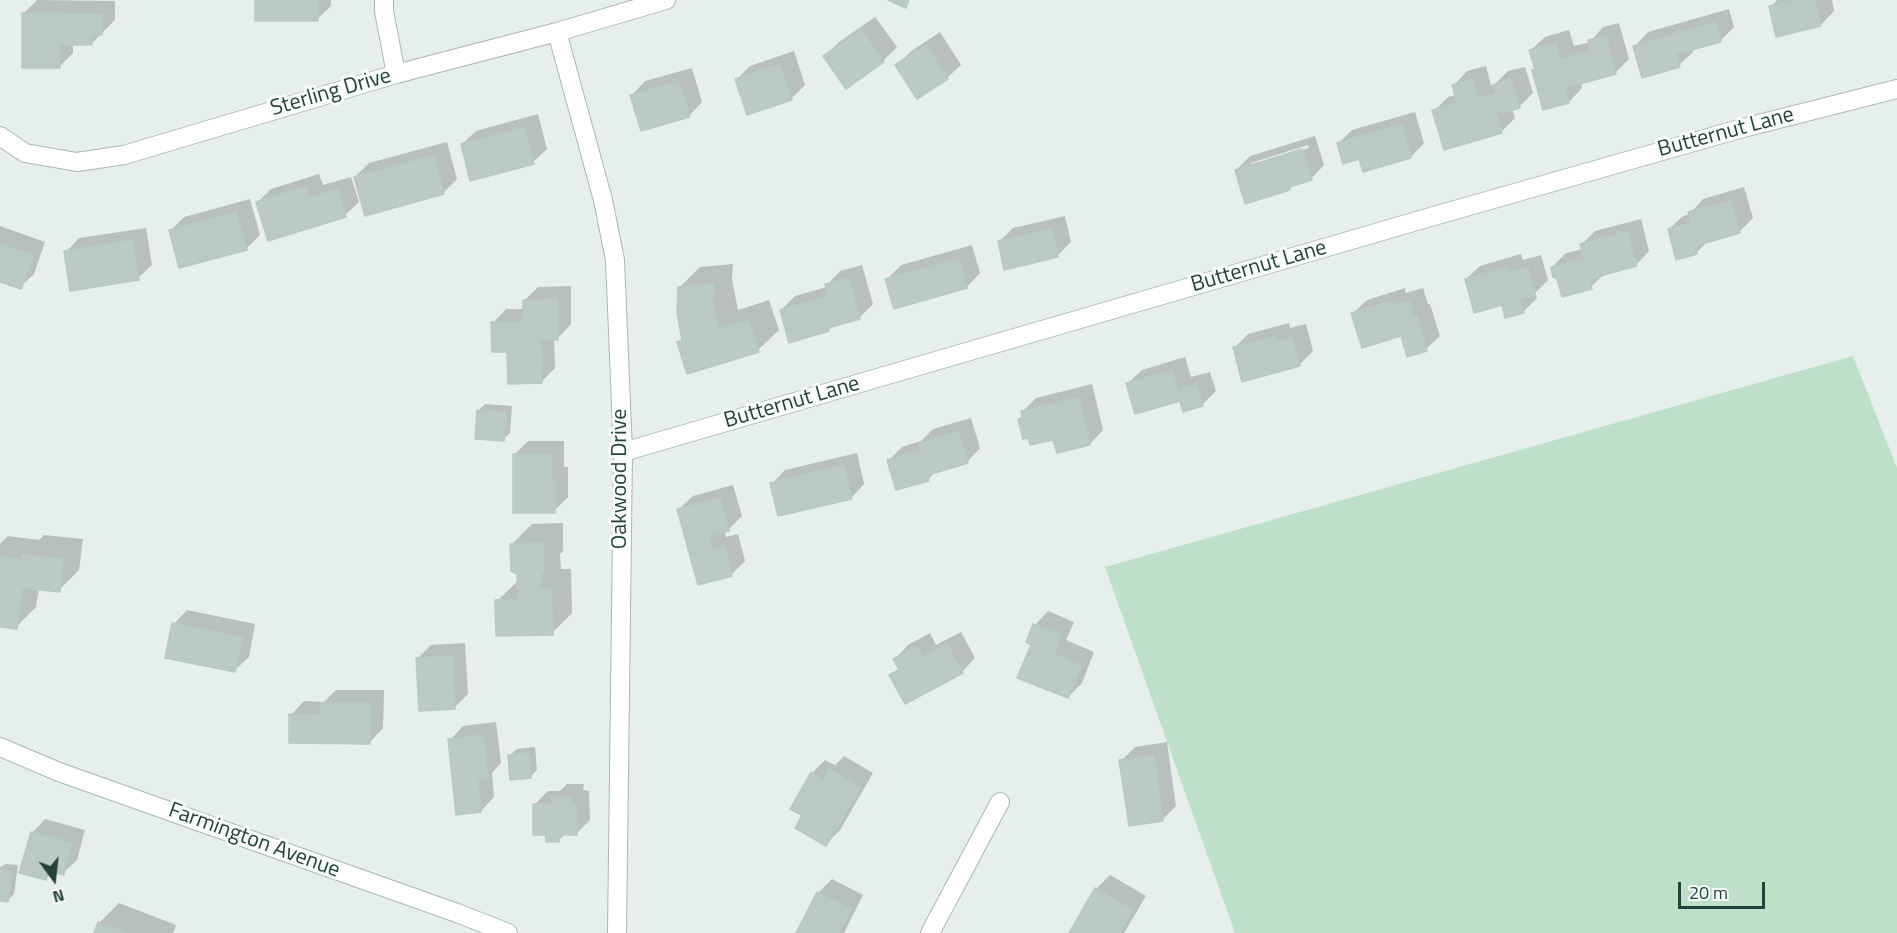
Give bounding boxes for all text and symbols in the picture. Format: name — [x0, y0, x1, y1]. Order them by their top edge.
street label: Sterling Drive — [268, 63, 394, 123]
street label: Butternut Lane — [1655, 102, 1797, 164]
street label: Butternut Lane — [1188, 235, 1330, 299]
street label: Butternut Lane — [721, 371, 863, 435]
street label: Oakwood Drive — [608, 409, 634, 549]
street label: Farmington Avenue — [165, 798, 343, 884]
north arrow — [24, 849, 84, 909]
scale bar — [1681, 870, 1768, 908]
text: 20 m — [1689, 879, 1728, 906]
text: N — [50, 883, 67, 909]

